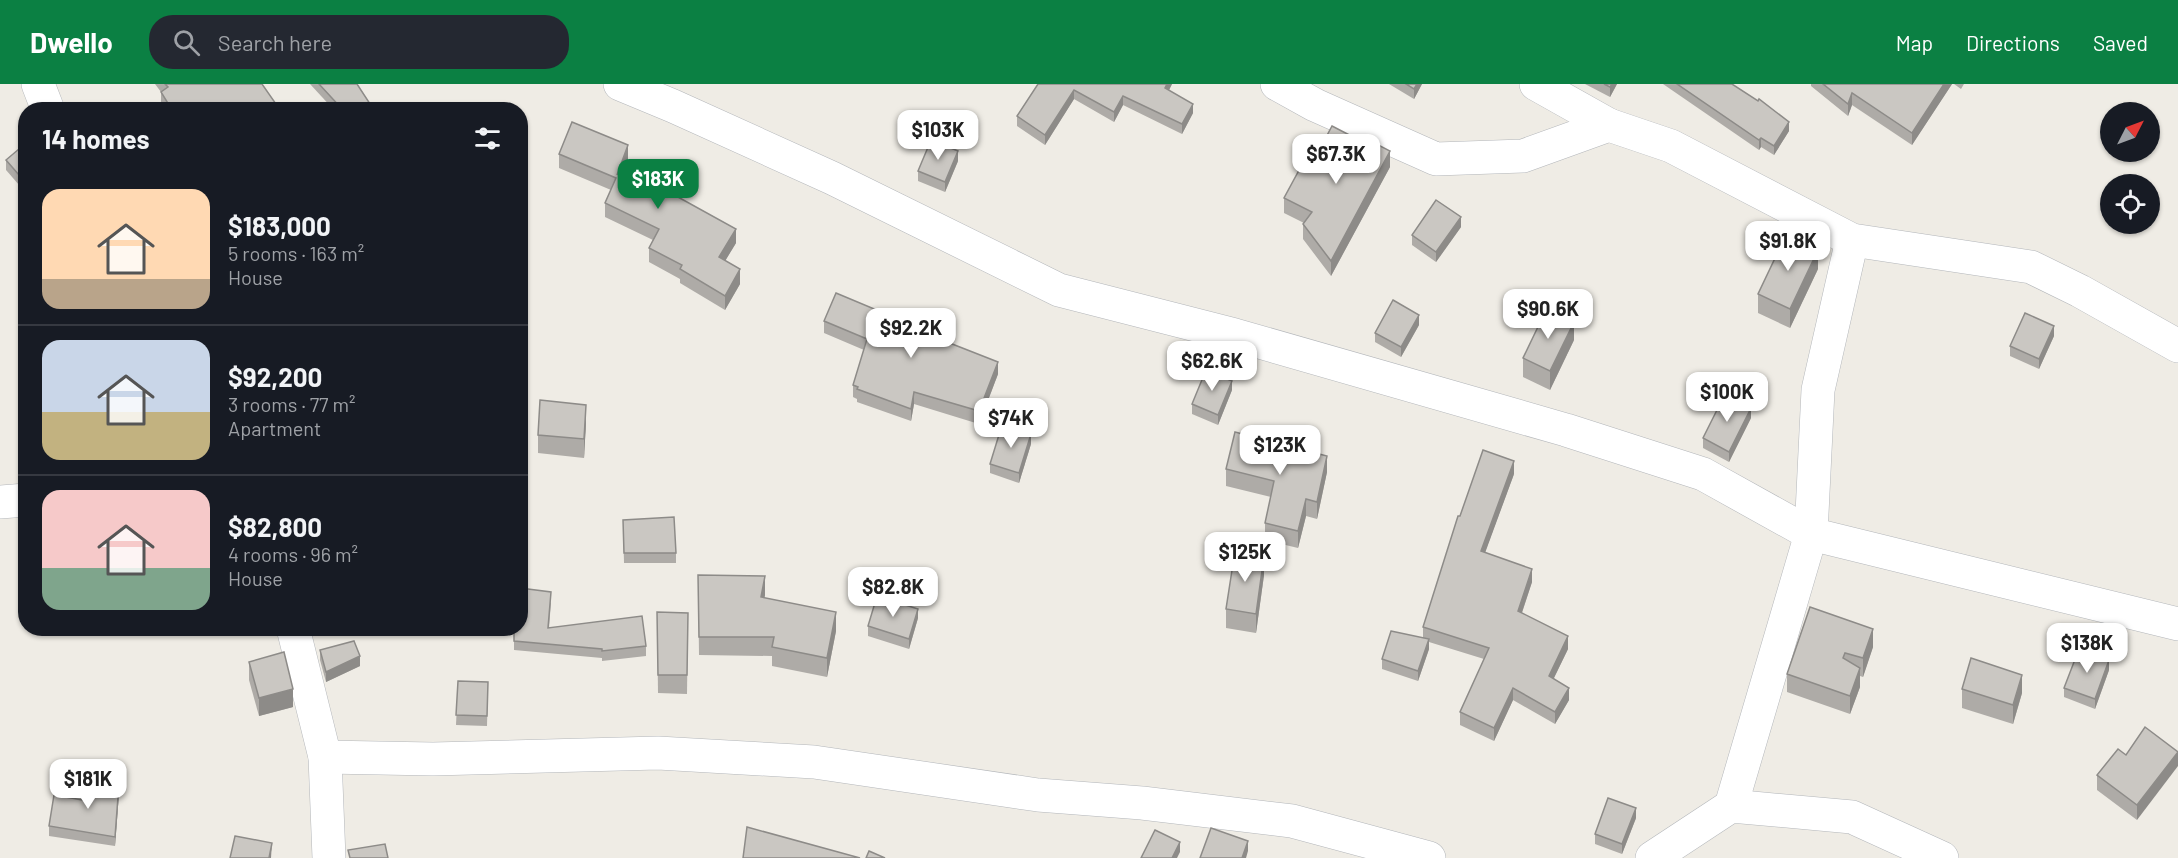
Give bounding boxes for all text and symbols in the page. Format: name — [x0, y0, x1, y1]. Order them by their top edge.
search box — [149, 15, 569, 69]
text: Dwello — [30, 25, 113, 59]
icon: search — [170, 26, 203, 59]
text: Search here — [218, 29, 332, 55]
text: Map — [1896, 30, 1933, 55]
text: Directions — [1966, 30, 2060, 55]
text: Saved — [2093, 30, 2148, 55]
north arrow — [2100, 102, 2160, 162]
map controls — [2100, 102, 2160, 234]
pin: $103K — [896, 110, 980, 161]
text: $103K — [911, 117, 965, 141]
icon: filters — [471, 122, 504, 155]
text: 14 homes — [42, 123, 149, 154]
pin: $67.3K — [1287, 134, 1385, 185]
text: $67.3K — [1306, 141, 1366, 165]
pin: $183K — [616, 159, 700, 210]
text: $183K — [632, 166, 684, 190]
button: locate — [2100, 174, 2160, 234]
text: $183,000 — [228, 210, 331, 241]
icon: home — [90, 213, 162, 285]
pin: $91.8K — [1739, 221, 1837, 272]
text: $91.8K — [1759, 228, 1817, 252]
text: 5 rooms · 163 m² — [228, 241, 364, 265]
text: House — [228, 265, 283, 289]
pin: $90.6K — [1499, 289, 1597, 340]
text: $90.6K — [1517, 296, 1579, 320]
pin: $92.2K — [862, 308, 960, 359]
text: $92.2K — [880, 315, 942, 339]
pin: $62.6K — [1163, 341, 1261, 392]
text: $62.6K — [1181, 348, 1243, 372]
text: $92,200 — [228, 361, 322, 392]
icon: home — [90, 364, 162, 436]
pin: $100K — [1685, 372, 1769, 423]
text: $100K — [1700, 379, 1754, 403]
text: 3 rooms · 77 m² — [228, 392, 356, 416]
pin: $74K — [975, 398, 1047, 449]
text: $74K — [988, 405, 1034, 429]
text: Apartment — [228, 416, 321, 440]
pin: $123K — [1238, 425, 1322, 476]
text: $123K — [1254, 432, 1306, 456]
text: $82,800 — [228, 511, 322, 542]
icon: home — [90, 514, 162, 586]
pin: $125K — [1203, 532, 1287, 583]
text: $125K — [1218, 539, 1272, 563]
text: 4 rooms · 96 m² — [228, 542, 358, 566]
text: House — [228, 566, 283, 590]
pin: $82.8K — [844, 567, 942, 618]
text: $82.8K — [862, 574, 924, 598]
pin: $138K — [2045, 623, 2129, 674]
text: $138K — [2061, 630, 2113, 654]
pin: $181K — [46, 759, 130, 810]
text: $181K — [64, 766, 112, 790]

